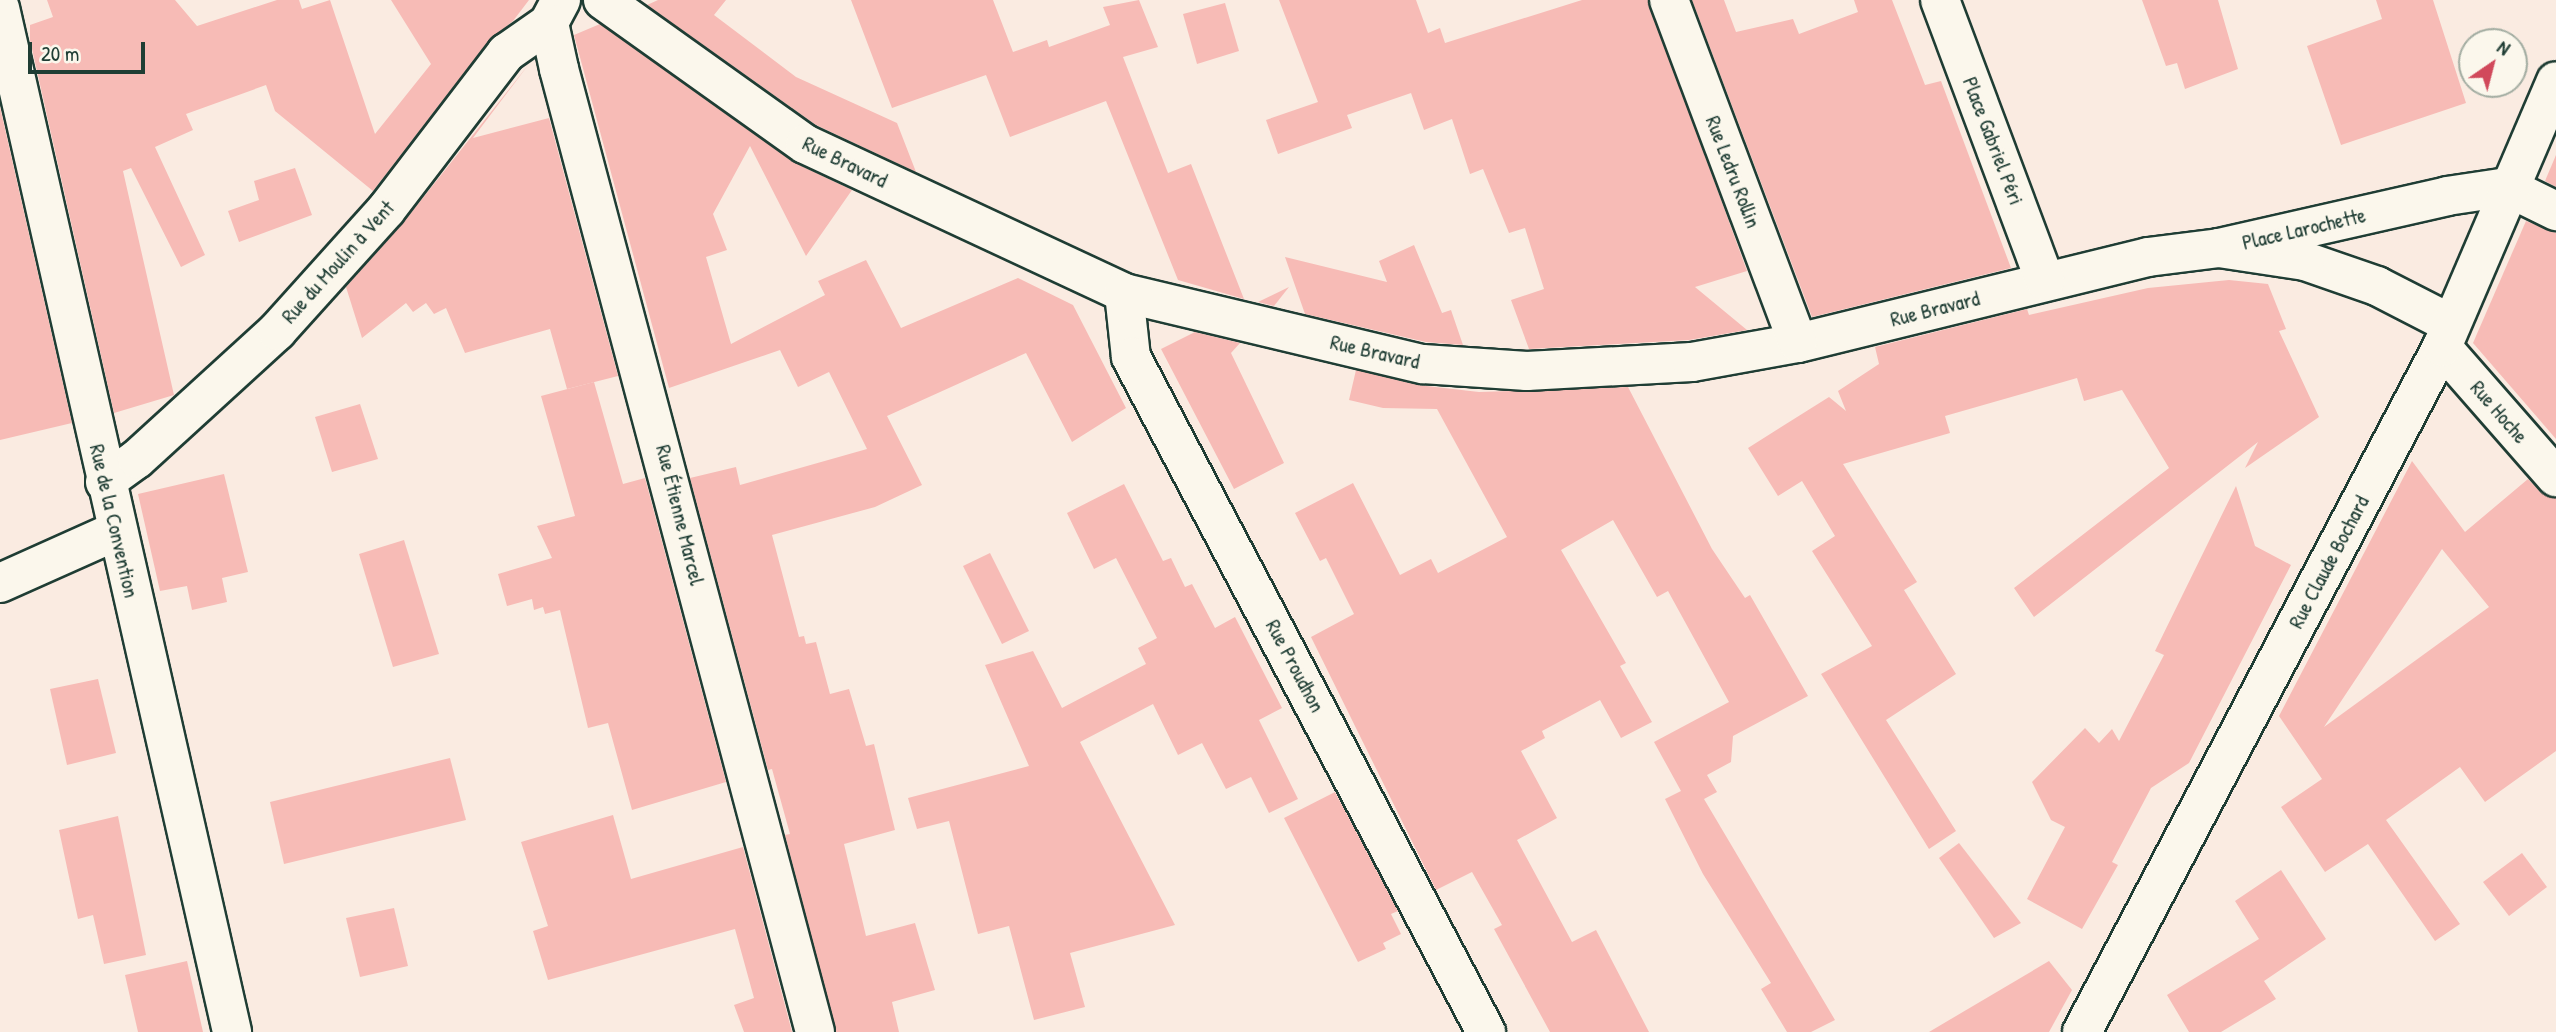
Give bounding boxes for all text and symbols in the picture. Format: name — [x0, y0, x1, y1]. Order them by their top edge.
scale bar — [32, 28, 149, 72]
north arrow — [2458, 28, 2528, 98]
text: N — [2492, 34, 2515, 61]
text: 20 m — [41, 39, 79, 68]
street label: Place Gabriel Péri — [1957, 73, 2029, 209]
street label: Rue Ledru Rollin — [1700, 112, 1766, 232]
street label: Rue Bravard — [799, 131, 891, 193]
street label: Rue du Moulin à Vent — [276, 195, 400, 329]
street label: Place Larochette — [2240, 203, 2368, 255]
street label: Rue Bravard — [1888, 286, 1982, 332]
street label: Rue Bravard — [1328, 329, 1422, 375]
street label: Rue Hoche — [2465, 376, 2533, 448]
street label: Rue de la Convention — [84, 442, 144, 600]
street label: Rue Étienne Marcel — [650, 442, 710, 588]
street label: Rue Claude Bochard — [2283, 491, 2375, 633]
street label: Rue Proudhon — [1260, 615, 1330, 717]

